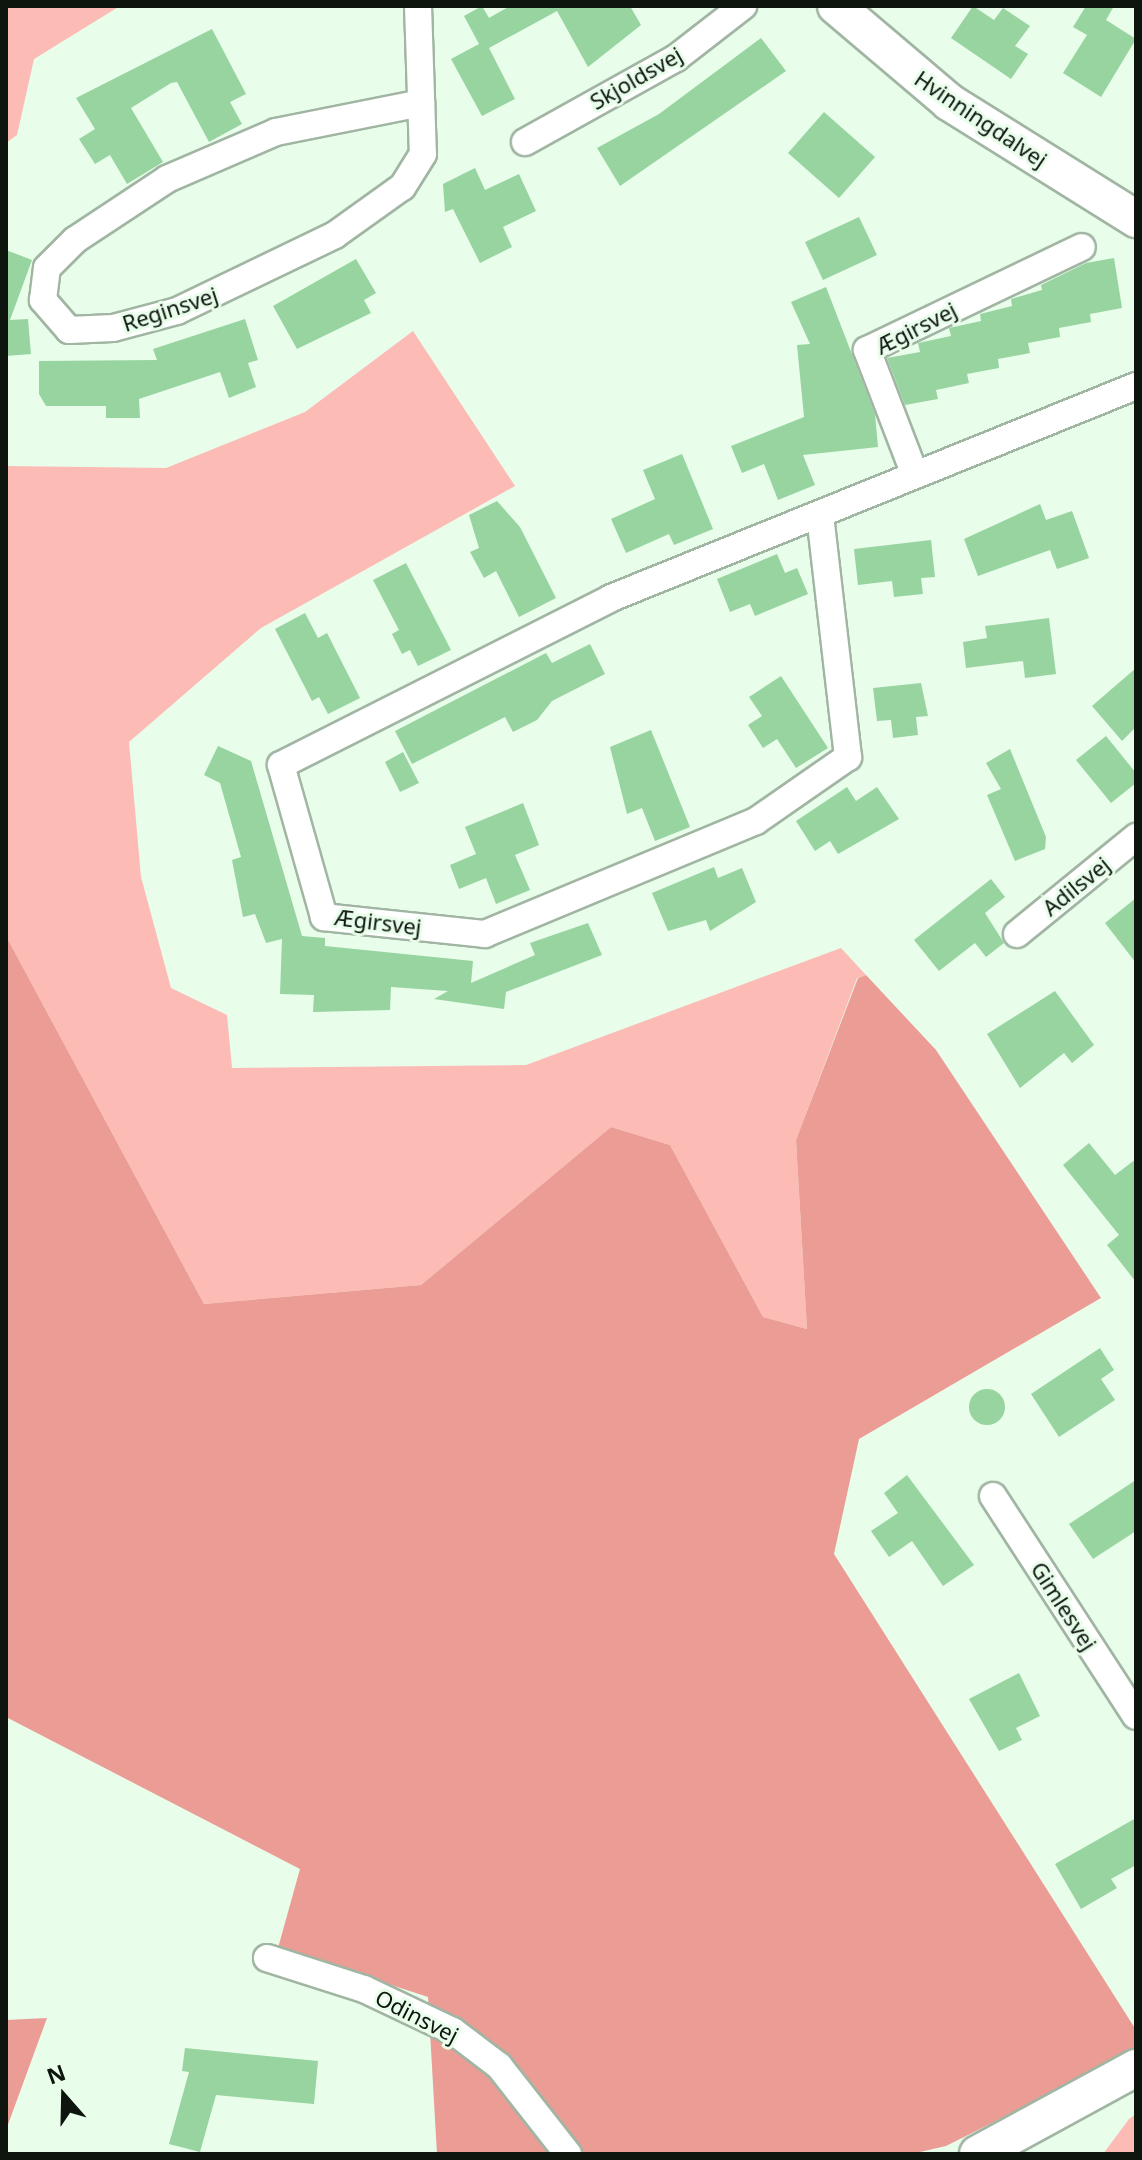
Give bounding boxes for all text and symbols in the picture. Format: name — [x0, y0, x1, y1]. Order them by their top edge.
street label: Skjoldsvej — [585, 41, 687, 115]
street label: Hvinningdalvej — [910, 65, 1052, 173]
street label: Reginsvej — [119, 281, 221, 337]
street label: Ægirsvej — [871, 296, 961, 360]
street label: Adilsvej — [1037, 851, 1115, 921]
street label: Ægirsvej — [333, 904, 423, 940]
street label: Gimlesvej — [1026, 1557, 1102, 1655]
street label: Odinsvej — [371, 1984, 463, 2048]
north arrow — [24, 2056, 104, 2136]
text: N — [42, 2056, 69, 2091]

